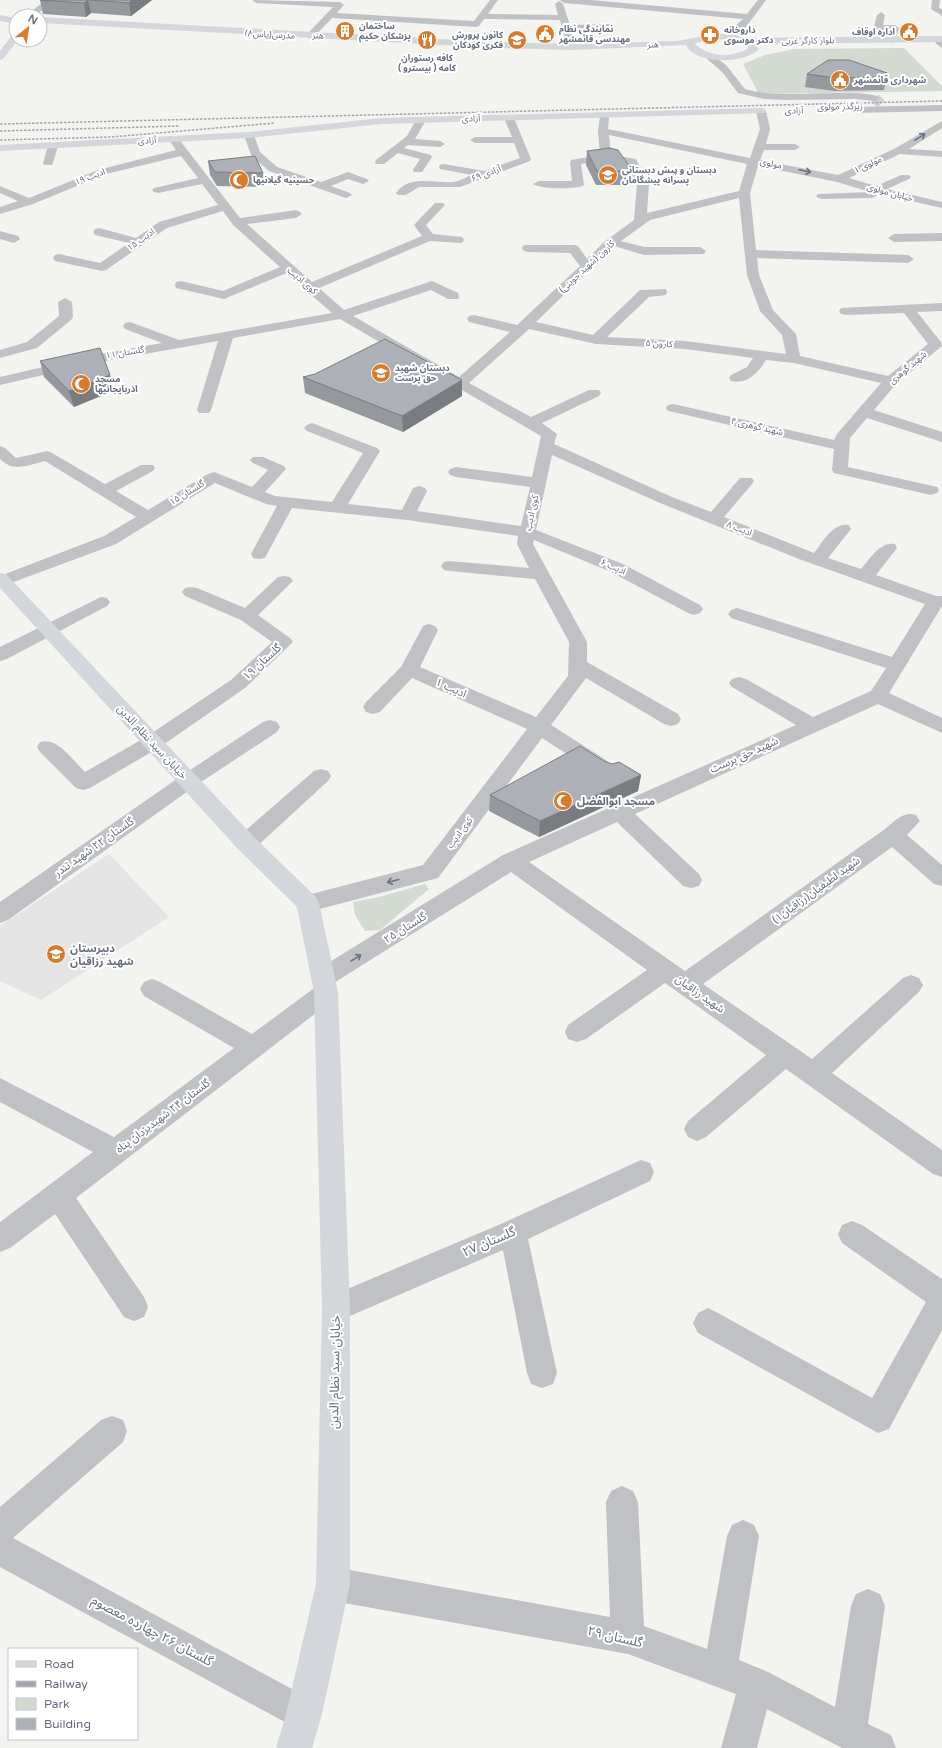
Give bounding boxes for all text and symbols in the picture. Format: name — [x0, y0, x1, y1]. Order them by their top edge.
north arrow — [8, 8, 48, 48]
text: N — [26, 12, 40, 28]
building icon: ساختمان پزشکان حکیم — [334, 20, 356, 42]
place label: ساختمان پزشکان حکیم — [359, 21, 411, 43]
public building icon: اداره اوقاف — [898, 21, 920, 43]
public building icon: نمایندگی نظام مهندسی قائمشهر — [534, 23, 556, 45]
place label: نمایندگی نظام مهندسی قائمشهر — [558, 24, 630, 45]
pharmacy icon: داروخانه دکتر موسوی — [699, 24, 721, 46]
place label: داروخانه دکتر موسوی — [724, 25, 774, 46]
place label: اداره اوقاف — [852, 26, 895, 38]
street label: مدرس(یاس۸) — [245, 28, 296, 42]
restaurant icon: کافه رستوران کامه ( بیسترو ) — [416, 29, 438, 51]
school or university icon: کانون پرورش فکری کودکان — [506, 29, 528, 51]
street label: هنر — [311, 30, 324, 42]
place label: کانون پرورش فکری کودکان — [452, 30, 504, 51]
street label: بلوار کارگر غربی — [781, 35, 835, 47]
street label: هنر — [646, 39, 659, 51]
place label: کافه رستوران کامه ( بیسترو ) — [398, 52, 457, 74]
public building icon: شهرداری قائمشهر — [829, 69, 851, 91]
place label: شهرداری قائمشهر — [853, 74, 927, 86]
street label: زیرگذر مولوی — [817, 101, 863, 113]
street label: آزادی — [785, 105, 804, 117]
street label: آزادی — [462, 113, 481, 125]
one-way arrow — [914, 133, 926, 141]
street label: آزادی — [137, 135, 157, 147]
street label: مولوی ۱ — [852, 154, 884, 176]
street label: مولوی — [759, 156, 783, 172]
street label: آزادی ۶۹ — [470, 163, 503, 185]
school or university icon: دبستان و پیش دبستانی پسرانه پیشگامان — [597, 164, 619, 186]
place label: دبستان و پیش دبستانی پسرانه پیشگامان — [622, 165, 717, 186]
street label: ادیب ۱۹ — [73, 166, 107, 188]
one-way arrow — [799, 168, 812, 176]
mosque icon: حسینیه گیلانیها — [228, 169, 250, 191]
place label: حسینیه گیلانیها — [253, 175, 315, 186]
street label: خیابان مولوی — [866, 182, 914, 204]
street label: ادیب ۱۵ — [125, 226, 157, 254]
street label: کارون (شهید جوینی) — [557, 238, 617, 296]
street label: کوی ادیب — [285, 265, 319, 297]
street label: کارون ۵ — [645, 338, 673, 350]
street label: گلستان ۱۱ — [105, 344, 145, 362]
street label: شهید گوهری — [887, 349, 929, 387]
school or university icon: دبستان شهید حق پرست — [370, 362, 392, 384]
place label: دبستان شهید حق پرست — [395, 363, 450, 384]
mosque icon: مسجد آذربایجانیها — [70, 373, 92, 395]
place label: مسجد آذربایجانیها — [95, 374, 139, 395]
street label: شهید گوهری ۴ — [730, 416, 784, 438]
street label: گلستان ۱۵ — [168, 478, 207, 508]
street label: کوی ادیب — [523, 494, 541, 532]
street label: ادیب ۸ — [725, 519, 753, 539]
street label: ادیب ۶ — [599, 557, 627, 577]
street label: گلستان ۱۹ — [240, 641, 284, 683]
street label: ادیب ۱ — [433, 675, 468, 701]
street label: خیابان سید نظام الدین — [114, 702, 190, 783]
street label: شهید حق پرست — [708, 734, 781, 777]
mosque icon: مسجد ابوالفضل — [552, 790, 574, 812]
place label: مسجد ابوالفضل — [577, 795, 655, 808]
street label: گلستان ۲۲ شهید تندر — [51, 814, 137, 880]
street label: کوی ادیب — [445, 815, 475, 851]
street label: شهید لطیفیان(رزاقیان۱) — [770, 854, 863, 926]
one-way arrow — [386, 878, 399, 886]
street label: گلستان ۲۵ — [381, 910, 429, 946]
place label: دبیرستان شهید رزاقیان — [70, 942, 134, 968]
school or university icon: دبیرستان شهید رزاقیان — [45, 943, 67, 965]
one-way arrow — [350, 953, 362, 961]
street label: شهید رزاقیان — [673, 972, 727, 1016]
street label: گلستان ۲۴ شهیدیزدان پناه — [113, 1076, 214, 1157]
street label: گلستان ۲۷ — [460, 1223, 519, 1260]
street label: خیابان سید نظام الدین — [326, 1314, 345, 1429]
street label: گلستان ۲۶ چهارده معصوم — [88, 1592, 216, 1671]
street label: گلستان ۲۹ — [586, 1623, 645, 1651]
legend — [8, 1648, 138, 1740]
text: Road — [44, 1657, 74, 1671]
text: Railway — [44, 1677, 88, 1691]
text: Park — [44, 1697, 70, 1711]
text: Building — [44, 1717, 91, 1731]

